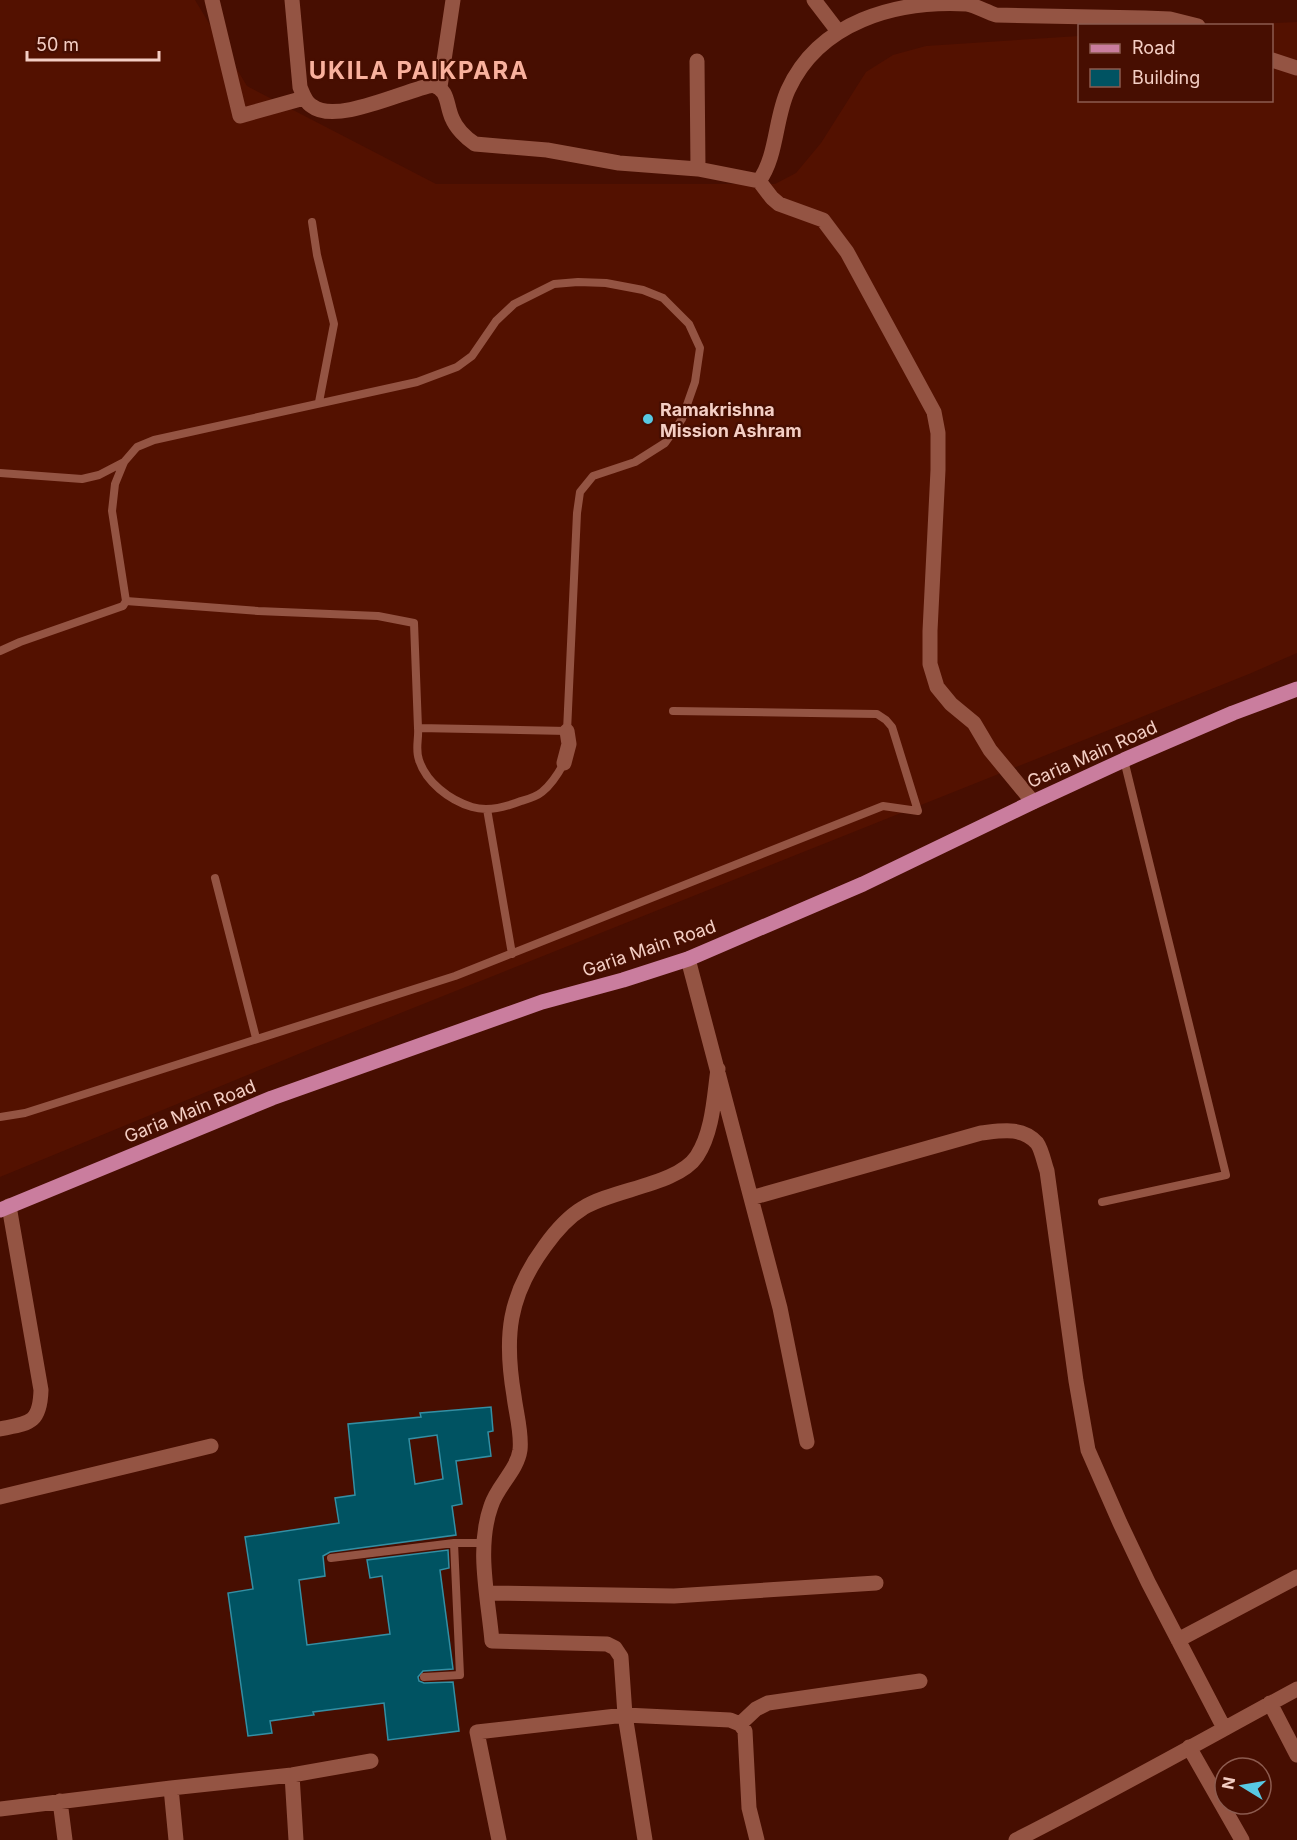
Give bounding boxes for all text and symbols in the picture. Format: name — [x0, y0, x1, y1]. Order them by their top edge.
scale bar — [27, 24, 159, 62]
legend — [1078, 24, 1273, 102]
text: 50 m — [36, 34, 79, 55]
text: Road — [1132, 37, 1175, 58]
district label: UKILA PAIKPARA — [309, 56, 529, 85]
text: Building — [1132, 67, 1200, 88]
place label: Ramakrishna Mission Ashram — [660, 399, 802, 441]
marker: Ramakrishna Mission Ashram — [641, 412, 655, 426]
street label: Garia Main Road — [1024, 716, 1160, 792]
street label: Garia Main Road — [579, 915, 719, 981]
street label: Garia Main Road — [121, 1075, 259, 1147]
north arrow — [1213, 1756, 1273, 1816]
text: N — [1217, 1775, 1239, 1791]

